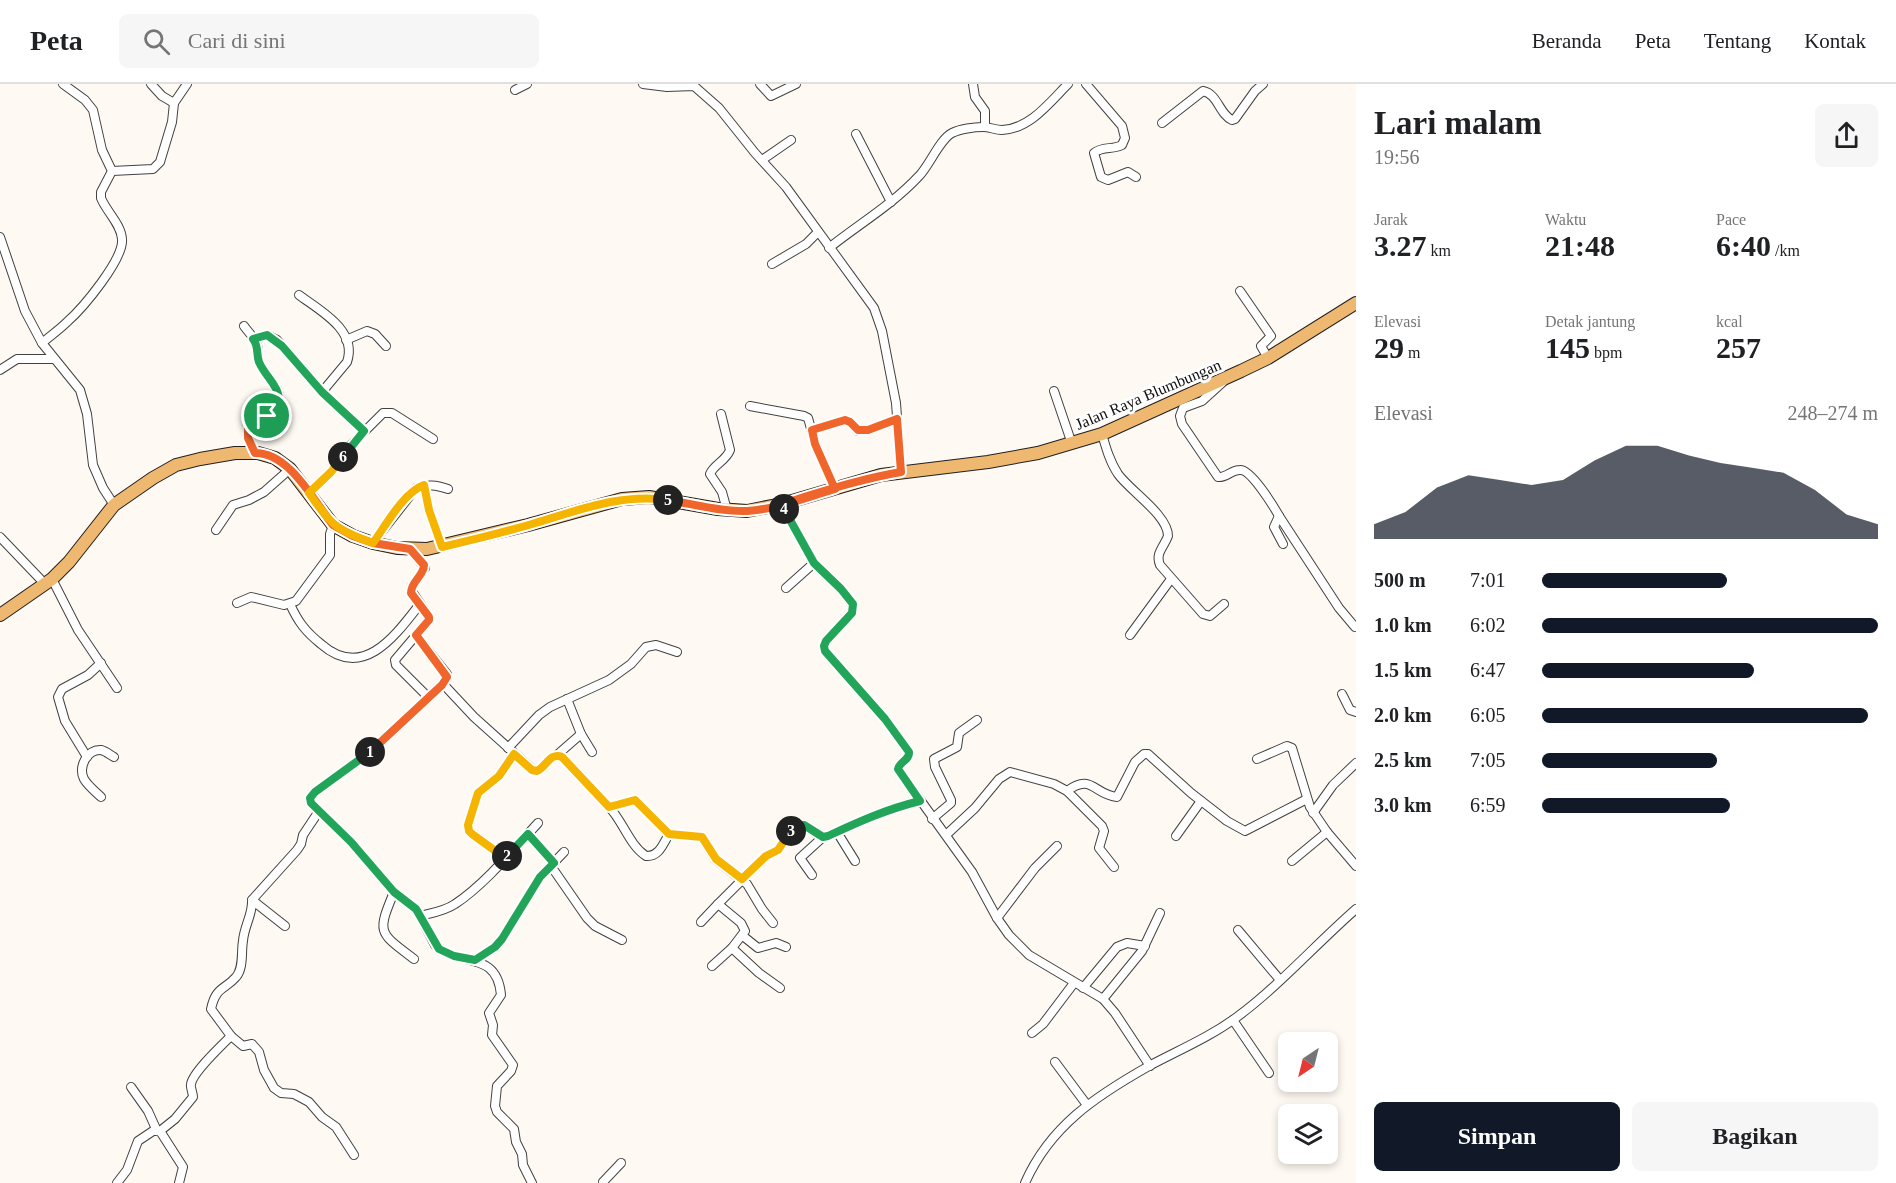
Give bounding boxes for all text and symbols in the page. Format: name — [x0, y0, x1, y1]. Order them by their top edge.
search box — [119, 14, 539, 68]
text: Peta — [30, 25, 83, 56]
icon: search — [140, 25, 173, 58]
text: Cari di sini — [188, 28, 286, 53]
text: Beranda — [1532, 29, 1602, 53]
text: Peta — [1635, 29, 1671, 53]
text: Tentang — [1704, 29, 1771, 53]
text: Kontak — [1804, 29, 1866, 53]
button: share — [1815, 104, 1878, 167]
text: Lari malam — [1374, 105, 1542, 141]
text: 19:56 — [1374, 146, 1420, 168]
text: Jarak — [1374, 211, 1408, 228]
text: Waktu — [1545, 211, 1586, 228]
text: Pace — [1716, 211, 1746, 228]
text: 3.27 — [1374, 229, 1427, 262]
text: 21:48 — [1545, 229, 1615, 262]
text: 6:40 — [1716, 229, 1771, 262]
text: km — [1427, 242, 1451, 259]
text: /km — [1771, 242, 1800, 259]
text: Elevasi — [1374, 313, 1421, 330]
text: Detak jantung — [1545, 313, 1635, 330]
text: kcal — [1716, 313, 1743, 330]
text: 29 — [1374, 331, 1404, 364]
text: 145 — [1545, 331, 1590, 364]
text: 257 — [1716, 331, 1761, 364]
text: m — [1404, 344, 1420, 361]
text: bpm — [1590, 344, 1622, 361]
street label: Jalan Raya Blumbungan — [1073, 356, 1224, 434]
pin — [241, 390, 292, 441]
icon: arrive — [250, 399, 283, 432]
text: Elevasi — [1374, 402, 1433, 424]
text: 248–274 m — [1787, 402, 1878, 424]
pin: 6 — [328, 442, 358, 472]
text: 6 — [339, 448, 347, 465]
pin: 5 — [653, 485, 683, 515]
text: 5 — [664, 491, 672, 508]
pin: 4 — [769, 494, 799, 524]
text: 4 — [780, 500, 788, 517]
text: 500 m — [1374, 569, 1426, 591]
text: 7:01 — [1470, 569, 1506, 591]
text: 1.0 km — [1374, 614, 1432, 636]
text: 6:02 — [1470, 614, 1506, 636]
text: 1.5 km — [1374, 659, 1432, 681]
text: 6:47 — [1470, 659, 1506, 681]
text: 2.0 km — [1374, 704, 1432, 726]
text: 6:05 — [1470, 704, 1506, 726]
pin: 1 — [355, 737, 385, 767]
text: 1 — [366, 743, 374, 760]
text: 2.5 km — [1374, 749, 1432, 771]
text: 7:05 — [1470, 749, 1506, 771]
text: 3.0 km — [1374, 794, 1432, 816]
text: 6:59 — [1470, 794, 1506, 816]
pin: 3 — [776, 816, 806, 846]
text: 3 — [787, 822, 795, 839]
pin: 2 — [492, 841, 522, 871]
text: 2 — [503, 847, 511, 864]
north arrow — [1278, 1032, 1338, 1092]
map controls — [1278, 1032, 1338, 1164]
button: Simpan — [1374, 1102, 1620, 1171]
button: Bagikan — [1632, 1102, 1878, 1171]
button: layers — [1278, 1104, 1338, 1164]

